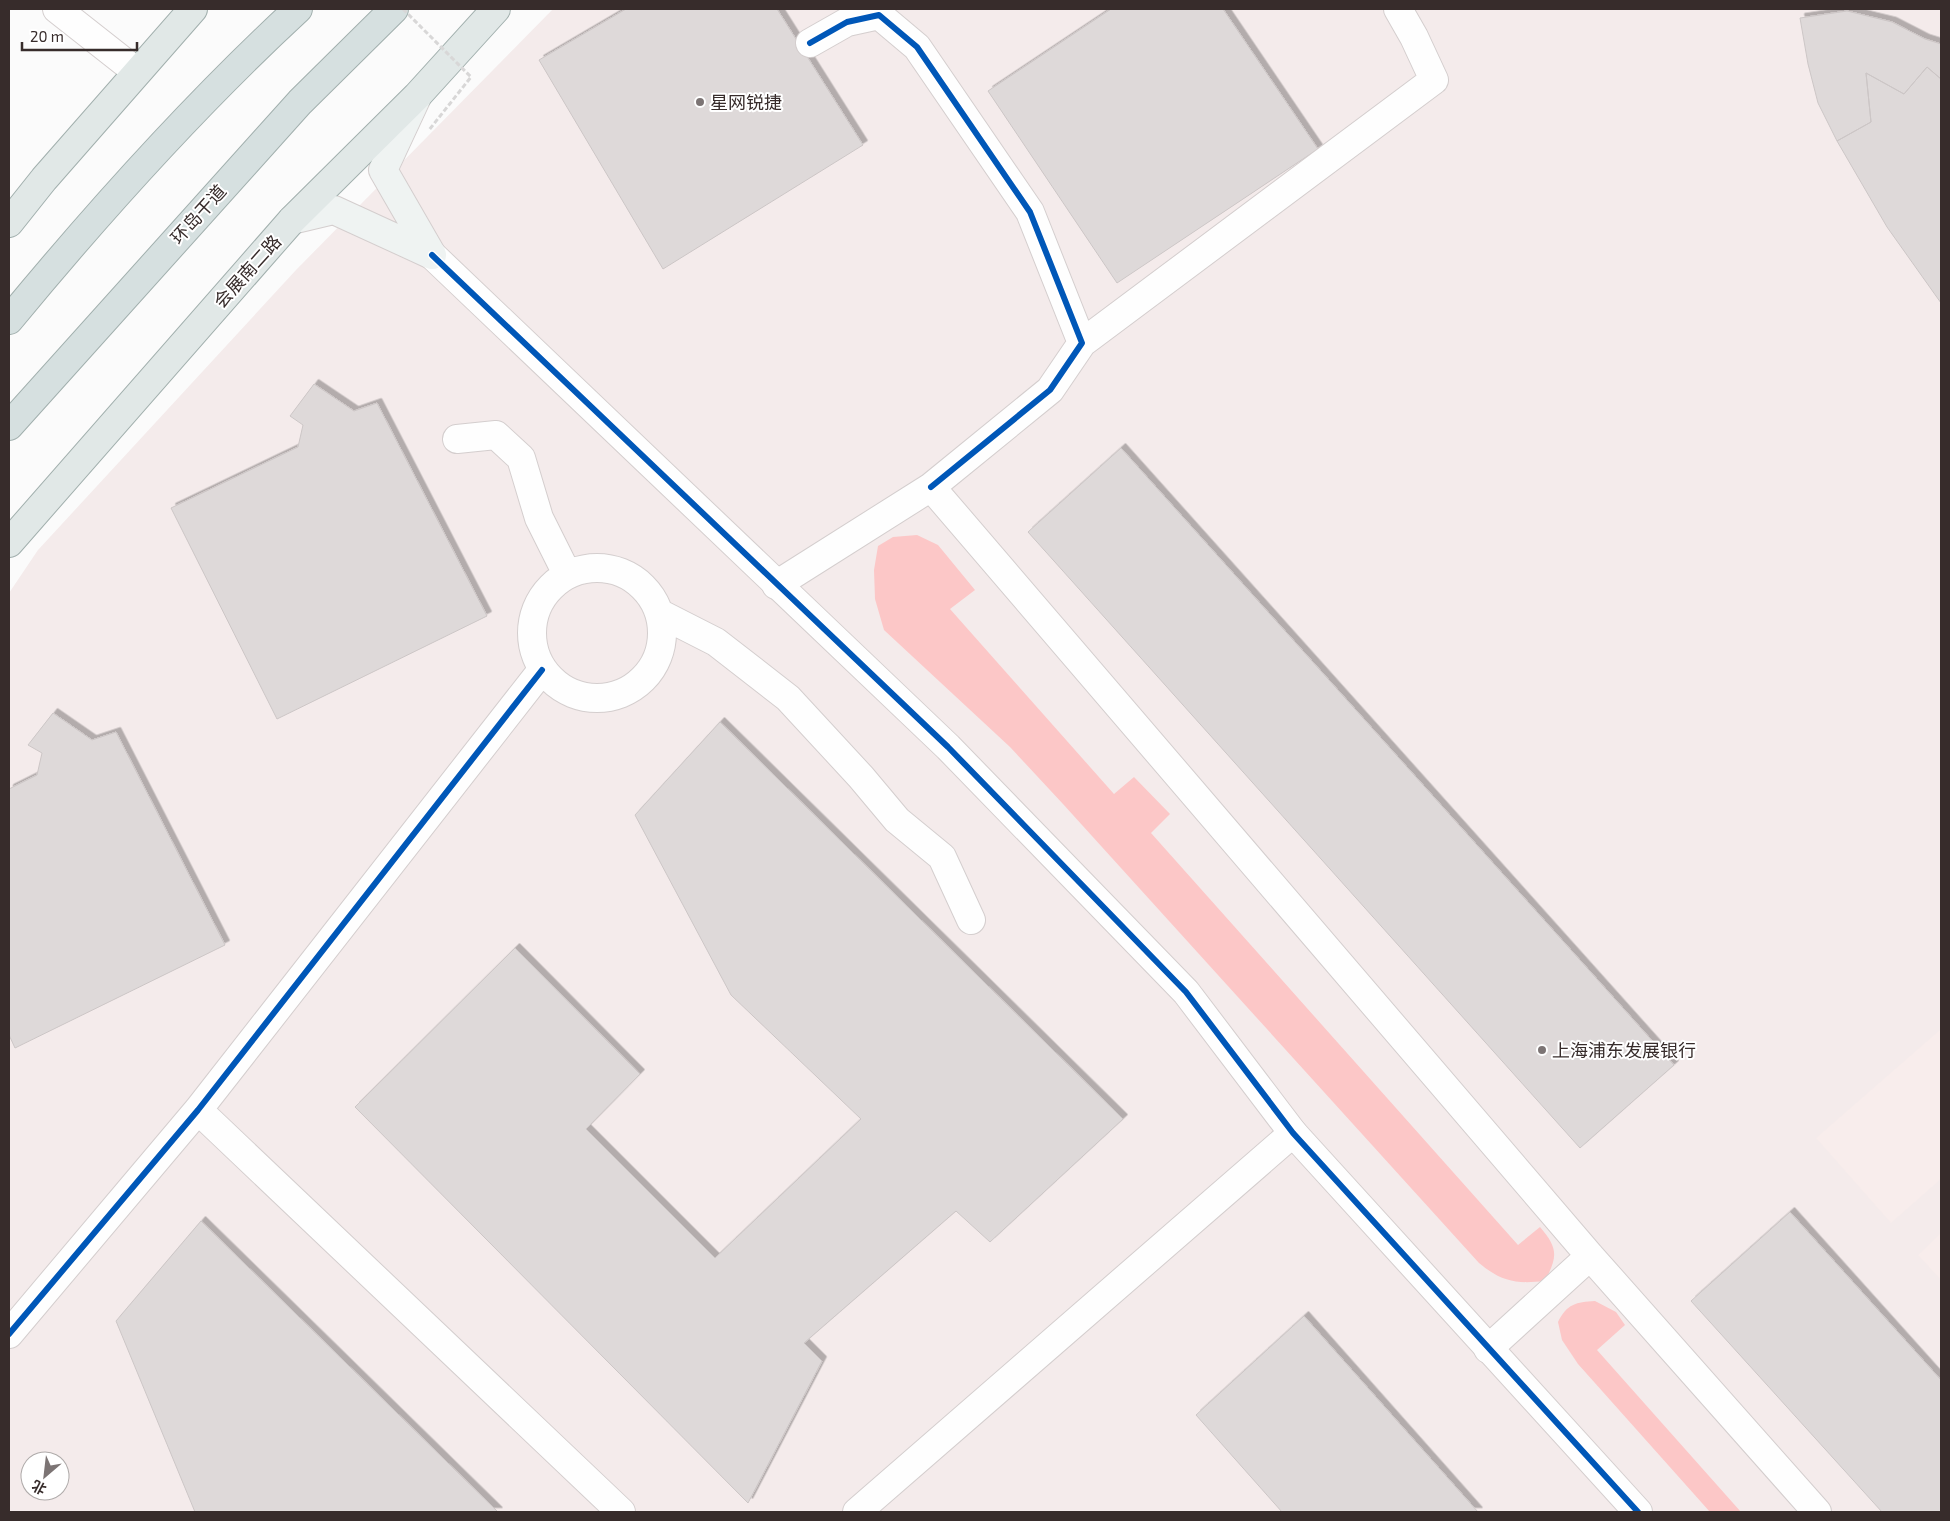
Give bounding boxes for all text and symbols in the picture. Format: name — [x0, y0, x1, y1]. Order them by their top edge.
scale bar — [22, 20, 138, 52]
text: 20 m — [30, 27, 64, 45]
place label: 星网锐捷 — [710, 91, 782, 113]
marker: 星网锐捷 — [694, 96, 706, 108]
street label: 环岛干道 — [166, 180, 230, 248]
street label: 会展南二路 — [209, 230, 285, 312]
place label: 上海浦东发展银行 — [1552, 1039, 1696, 1061]
marker: 上海浦东发展银行 — [1536, 1044, 1548, 1056]
north arrow — [20, 1451, 70, 1501]
text: 北 — [28, 1477, 49, 1499]

